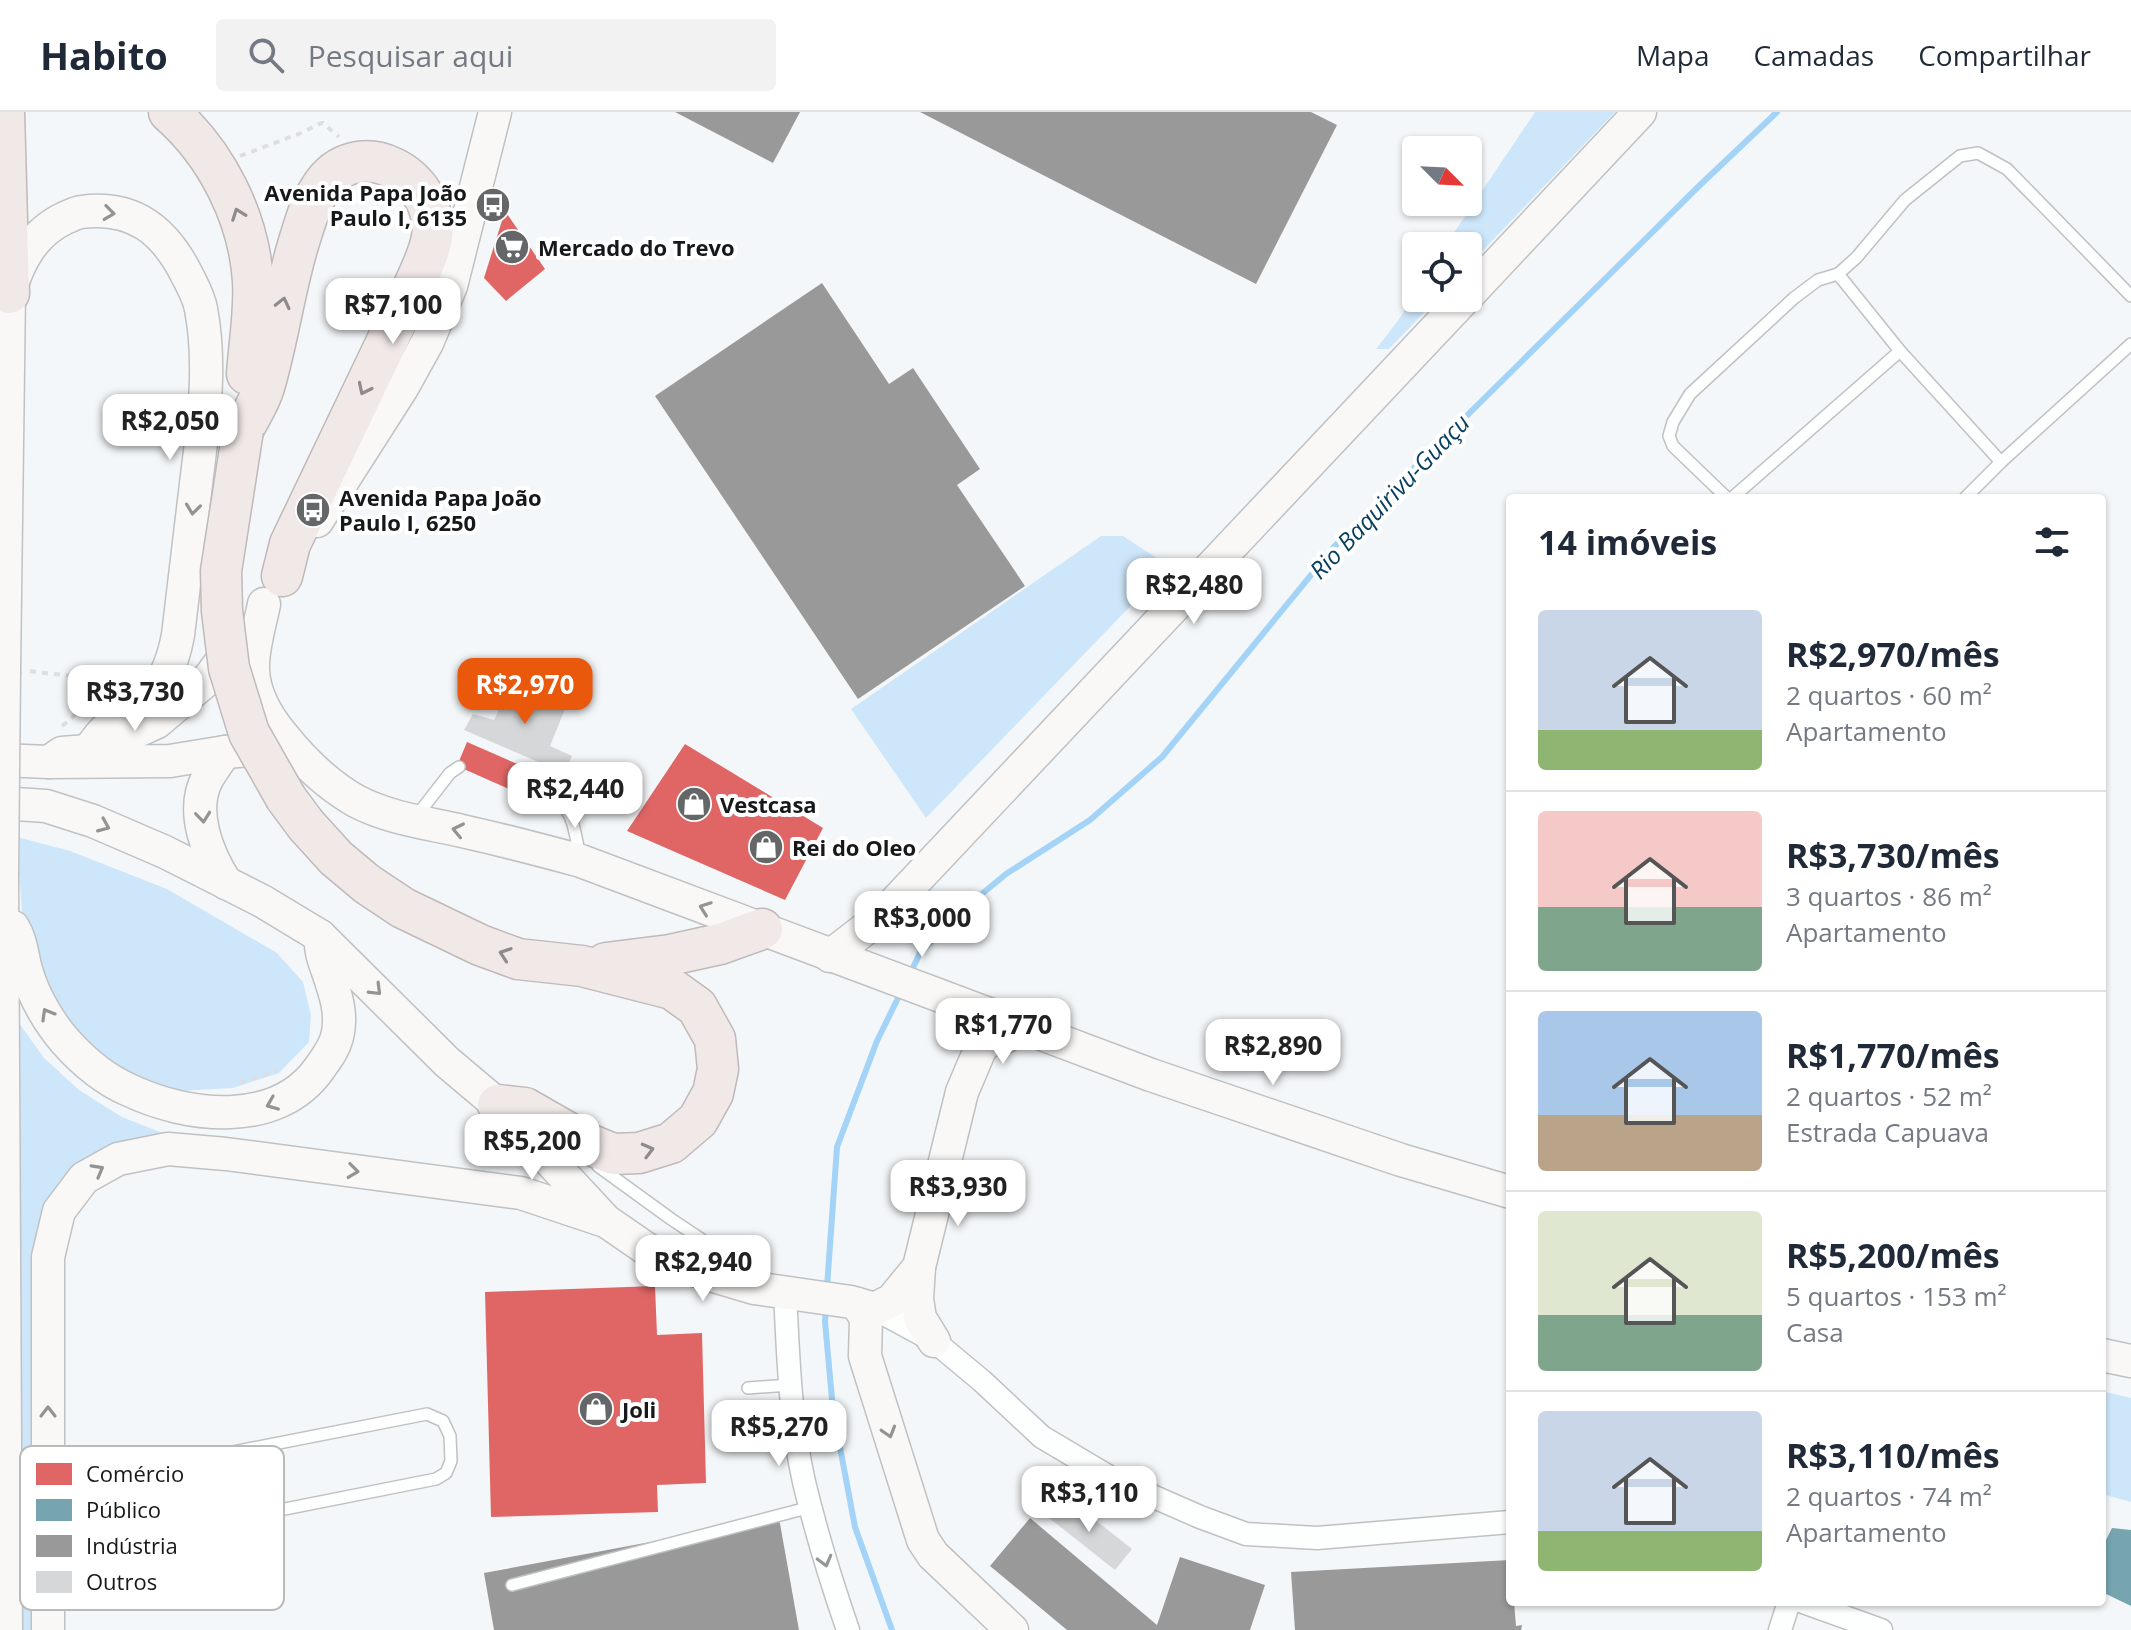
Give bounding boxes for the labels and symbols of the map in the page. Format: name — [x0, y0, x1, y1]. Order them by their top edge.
north arrow — [1402, 136, 1482, 216]
place label: Avenida Papa João Paulo I, 6135 — [264, 177, 467, 232]
bus stop icon: Avenida Papa João Paulo I, 6135 — [474, 186, 512, 224]
one-way arrow — [102, 204, 115, 221]
one-way arrow — [231, 208, 248, 222]
supermarket icon: Mercado do Trevo — [493, 228, 531, 266]
place label: Mercado do Trevo — [538, 232, 735, 262]
pin: R$7,100 — [319, 278, 467, 346]
one-way arrow — [274, 297, 291, 310]
one-way arrow — [358, 380, 374, 395]
pin: R$2,050 — [96, 394, 244, 462]
water label: Rio Baquirivu-Guaçu — [1302, 406, 1477, 586]
place label: Avenida Papa João Paulo I, 6250 — [339, 482, 542, 537]
bus stop icon: Avenida Papa João Paulo I, 6250 — [294, 491, 332, 529]
one-way arrow — [185, 502, 202, 516]
pin: R$2,480 — [1120, 558, 1268, 626]
pin: R$2,970 — [451, 658, 599, 726]
pin: R$3,730 — [61, 665, 209, 733]
pin: R$2,440 — [501, 762, 649, 830]
shop icon: Vestcasa — [675, 785, 713, 823]
place label: Vestcasa — [720, 789, 817, 819]
one-way arrow — [194, 811, 211, 824]
one-way arrow — [96, 816, 110, 832]
one-way arrow — [451, 822, 465, 839]
shop icon: Rei do Oleo — [747, 828, 785, 866]
place label: Rei do Oleo — [792, 832, 916, 862]
pin: R$3,000 — [848, 891, 996, 959]
one-way arrow — [699, 901, 713, 918]
one-way arrow — [499, 948, 513, 964]
one-way arrow — [367, 981, 381, 996]
pin: R$1,770 — [929, 998, 1077, 1066]
one-way arrow — [41, 1008, 57, 1023]
pin: R$2,890 — [1199, 1019, 1347, 1087]
one-way arrow — [266, 1095, 280, 1111]
pin: R$5,200 — [458, 1114, 606, 1182]
one-way arrow — [641, 1142, 654, 1159]
pin: R$3,930 — [884, 1160, 1032, 1228]
one-way arrow — [346, 1162, 360, 1179]
one-way arrow — [89, 1164, 104, 1180]
pin: R$2,940 — [629, 1235, 777, 1303]
shop icon: Joli — [577, 1390, 615, 1428]
place label: Joli — [620, 1394, 656, 1424]
pin: R$5,270 — [705, 1400, 853, 1468]
one-way arrow — [39, 1405, 57, 1418]
one-way arrow — [880, 1425, 896, 1438]
legend — [20, 1446, 284, 1610]
text: Comércio — [86, 1458, 184, 1488]
pin: R$3,110 — [1015, 1466, 1163, 1534]
text: Público — [86, 1494, 161, 1524]
text: Indústria — [86, 1530, 178, 1560]
one-way arrow — [816, 1554, 833, 1568]
text: Outros — [86, 1566, 157, 1596]

